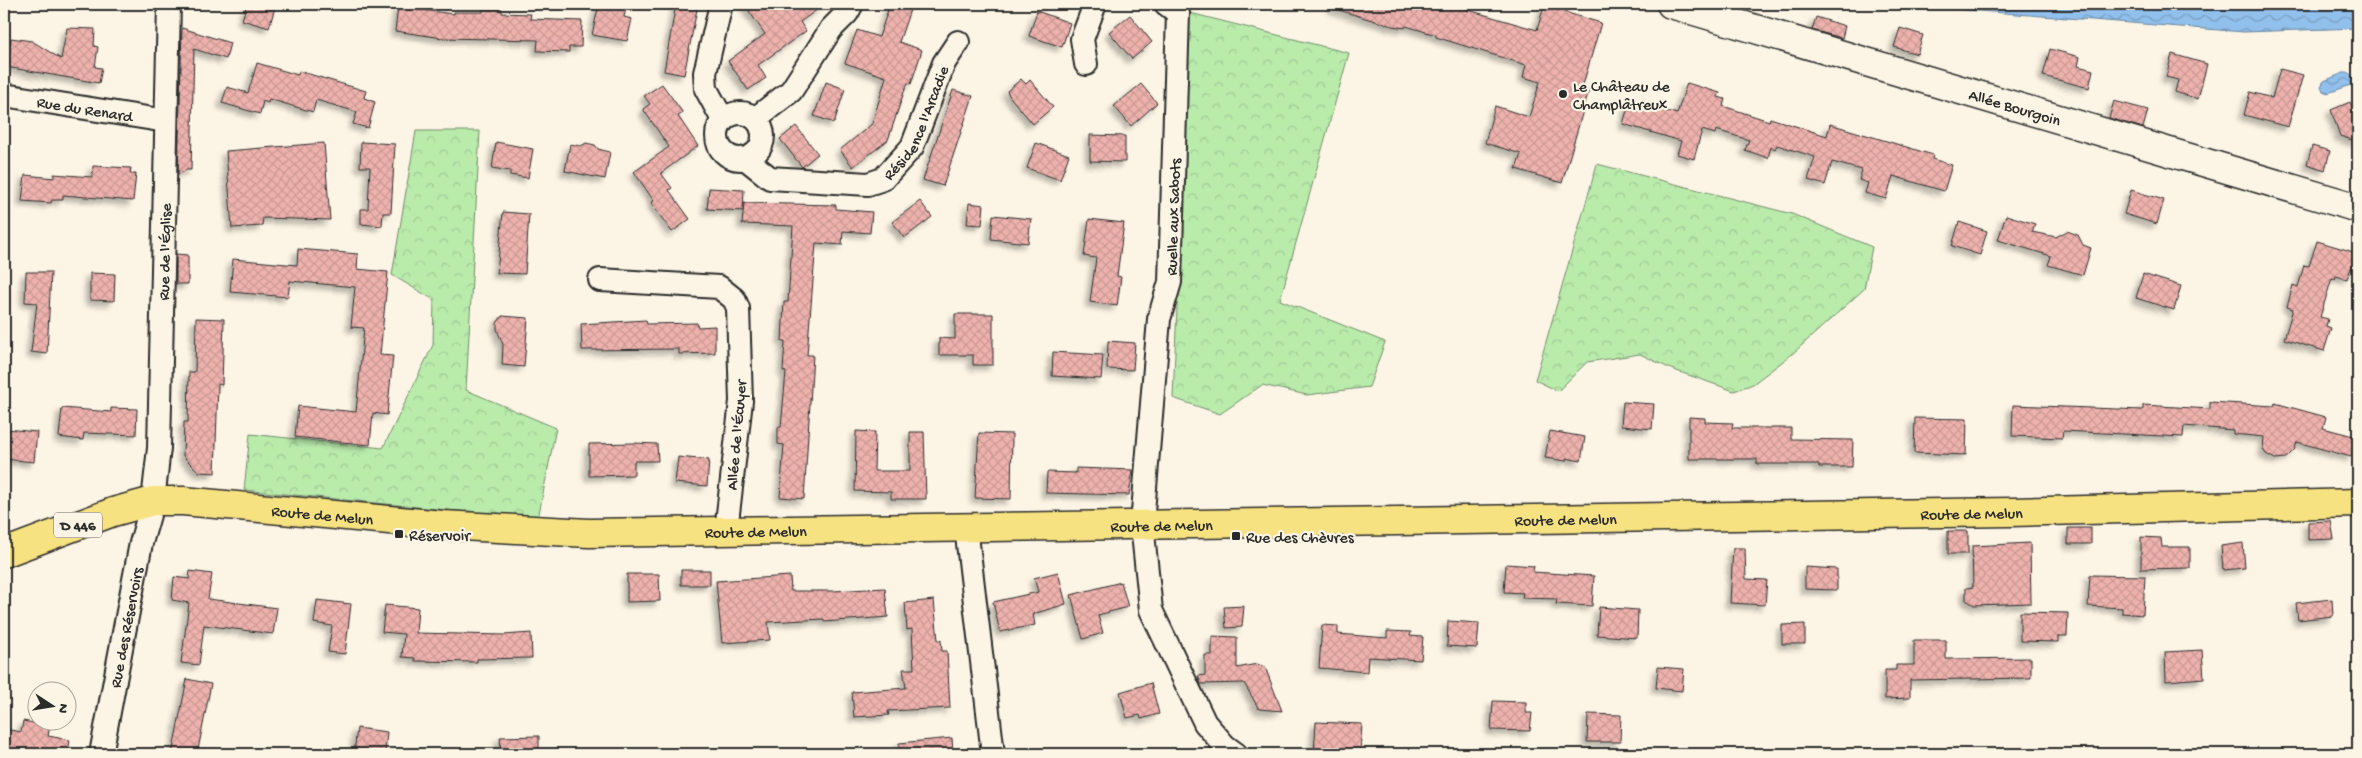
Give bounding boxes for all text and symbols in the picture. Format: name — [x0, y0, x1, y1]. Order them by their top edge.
street label: Résidence l'Arcadie — [881, 63, 955, 186]
place label: Le Château de Champlâtreux — [1573, 79, 1670, 116]
street label: Allée Bourgoin — [1966, 87, 2063, 132]
marker: Le Château de Champlâtreux — [1557, 88, 1569, 100]
street label: Rue du Renard — [35, 94, 135, 129]
street label: Ruelle aux Sabots — [1164, 157, 1187, 276]
street label: Rue de l'Église — [156, 202, 178, 301]
street label: Allée de l'Écuyer — [724, 378, 753, 491]
street label: Route de Melun — [270, 503, 374, 532]
street label: Route de Melun — [1920, 506, 2023, 526]
road number: D 446 — [54, 512, 102, 538]
street label: Route de Melun — [1514, 512, 1617, 532]
street label: Route de Melun — [1110, 518, 1213, 538]
street label: Route de Melun — [704, 524, 807, 544]
marker: Réservoir — [393, 528, 405, 540]
place label: Réservoir — [409, 528, 471, 547]
marker: Rue des Chèvres — [1230, 530, 1242, 542]
place label: Rue des Chèvres — [1246, 530, 1355, 549]
street label: Rue des Réservoirs — [108, 565, 149, 690]
north arrow — [28, 680, 78, 730]
text: N — [53, 702, 72, 714]

